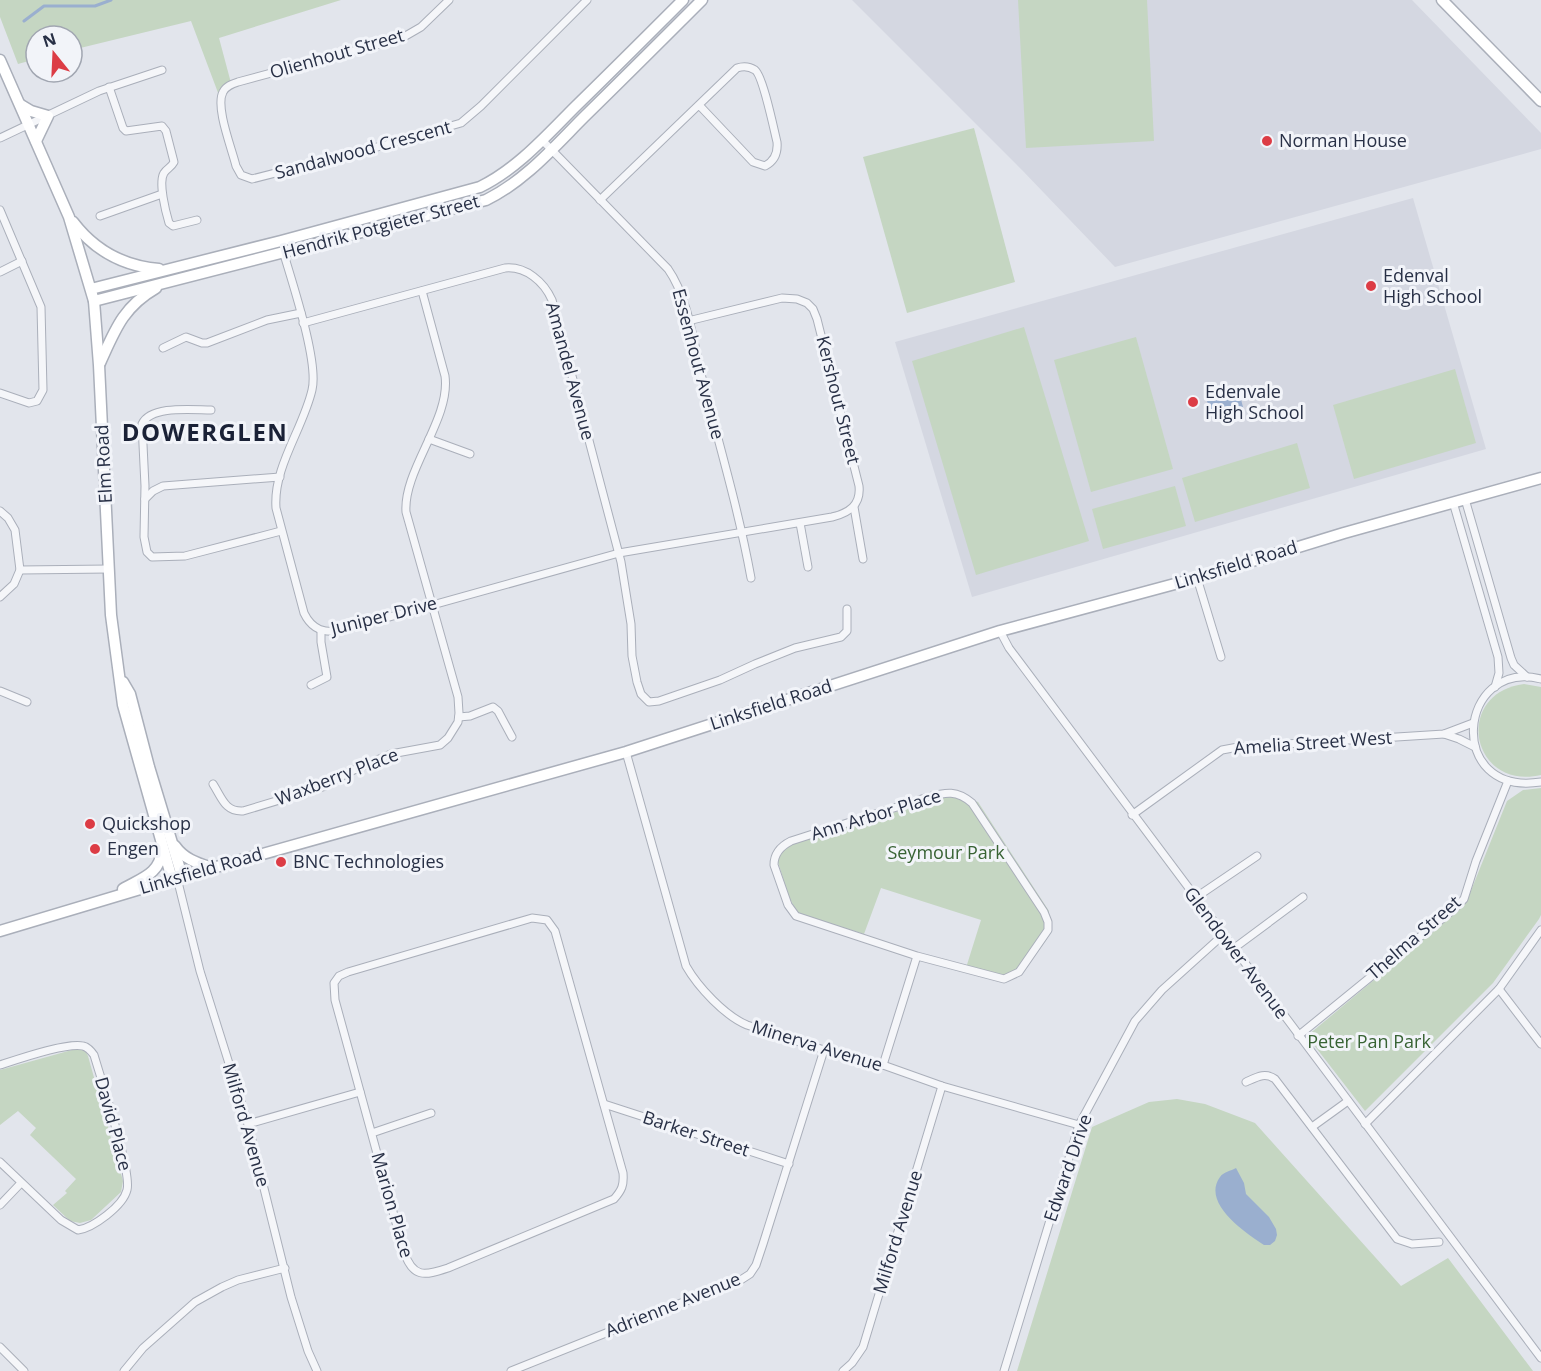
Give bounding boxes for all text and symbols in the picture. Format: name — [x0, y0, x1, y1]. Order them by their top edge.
street label: Olienhout Street — [267, 22, 407, 84]
north arrow — [24, 24, 84, 84]
text: N — [40, 27, 59, 52]
street label: Sandalwood Crescent — [272, 114, 453, 184]
place label: Norman House — [1279, 128, 1407, 152]
marker: Norman House — [1260, 134, 1274, 148]
street label: Hendrik Potgieter Street — [280, 188, 482, 264]
place label: Edenval High School — [1383, 263, 1482, 308]
marker: Edenval High School — [1364, 279, 1378, 293]
street label: Essenhout Avenue — [667, 286, 731, 442]
street label: Amandel Avenue — [541, 299, 601, 442]
street label: Kershout Street — [811, 333, 867, 466]
place label: Edenvale High School — [1205, 379, 1304, 424]
marker: Edenvale High School — [1186, 395, 1200, 409]
district label: DOWERGLEN — [122, 415, 288, 448]
street label: Elm Road — [89, 424, 117, 504]
street label: Linksfield Road — [1172, 534, 1300, 594]
street label: Juniper Drive — [326, 590, 439, 640]
street label: Linksfield Road — [707, 673, 835, 735]
street label: Amelia Street West — [1233, 725, 1393, 760]
street label: Waxberry Place — [272, 742, 401, 811]
street label: Ann Arbor Place — [808, 783, 944, 845]
place label: Quickshop — [102, 811, 191, 835]
marker: Quickshop — [83, 817, 97, 831]
place label: Engen — [107, 836, 159, 860]
park label: Seymour Park — [887, 840, 1005, 864]
street label: Linksfield Road — [136, 841, 265, 899]
marker: Engen — [88, 842, 102, 856]
place label: BNC Technologies — [293, 849, 444, 873]
marker: BNC Technologies — [274, 855, 288, 869]
street label: Glendower Avenue — [1179, 882, 1294, 1023]
street label: Thelma Street — [1361, 890, 1465, 985]
street label: Minerva Avenue — [749, 1014, 886, 1076]
park label: Peter Pan Park — [1307, 1029, 1431, 1053]
street label: Milford Avenue — [218, 1060, 276, 1189]
street label: David Place — [90, 1074, 138, 1173]
street label: Barker Street — [640, 1105, 753, 1162]
street label: Edward Drive — [1037, 1111, 1097, 1225]
street label: Marion Place — [366, 1149, 419, 1260]
street label: Milford Avenue — [867, 1167, 927, 1296]
street label: Adrienne Avenue — [601, 1266, 744, 1342]

